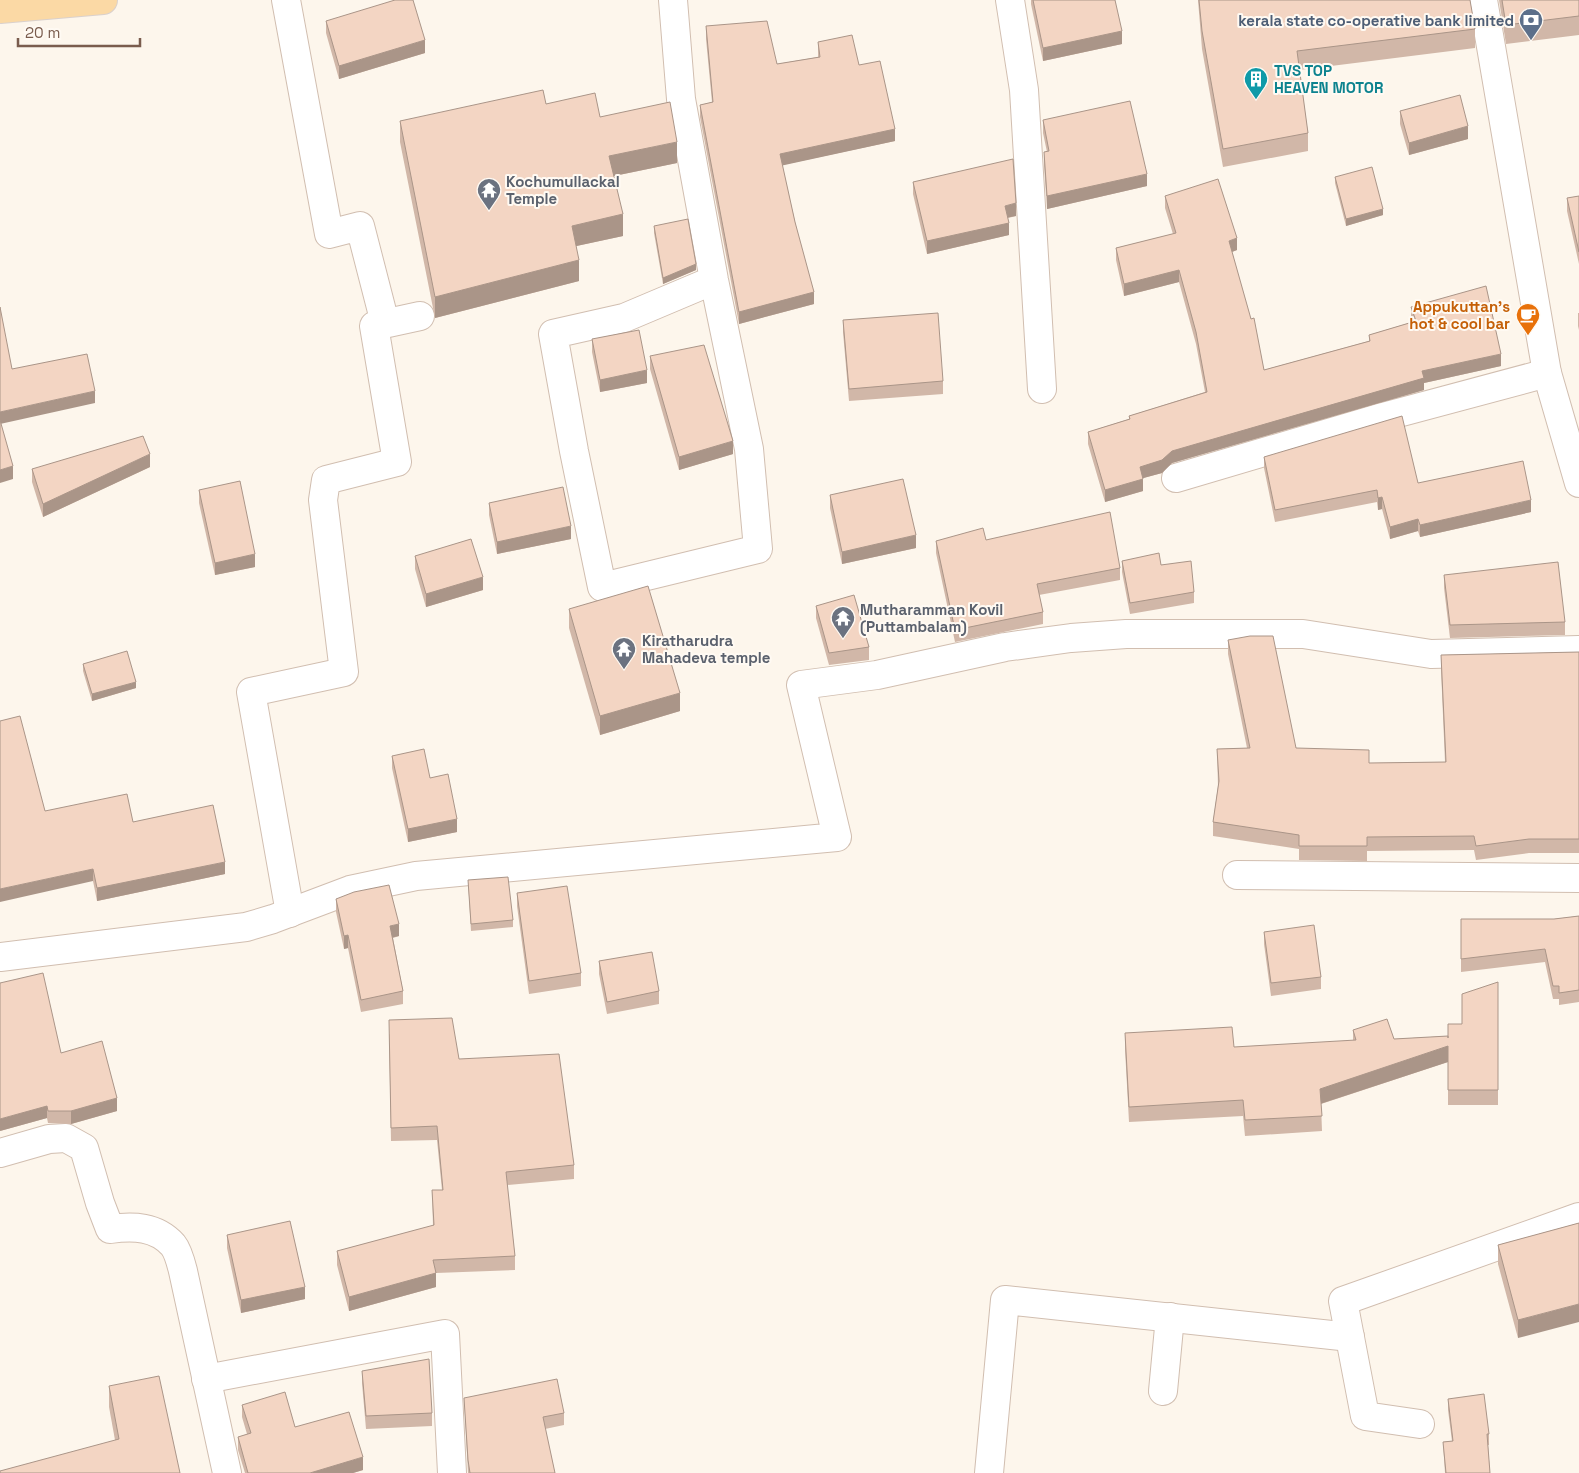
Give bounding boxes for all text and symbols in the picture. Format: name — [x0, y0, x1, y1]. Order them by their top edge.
bank icon: kerala state co-operative bank limited — [1518, 7, 1544, 41]
place label: kerala state co-operative bank limited — [1238, 11, 1514, 30]
scale bar — [18, 15, 140, 47]
text: 20 m — [25, 23, 60, 42]
place label: TVS TOP HEAVEN MOTOR — [1274, 61, 1383, 97]
building icon: TVS TOP HEAVEN MOTOR — [1243, 66, 1269, 100]
place label: Kochumullackal Temple — [506, 172, 620, 208]
temple icon: Kochumullackal Temple — [476, 177, 502, 211]
place label: Appukuttan's hot & cool bar — [1409, 297, 1510, 333]
cafe icon: Appukuttan's hot & cool bar — [1515, 302, 1541, 336]
place label: Mutharamman Kovil (Puttambalam) — [860, 600, 1003, 636]
temple icon: Mutharamman Kovil (Puttambalam) — [830, 605, 856, 639]
place label: Kiratharudra Mahadeva temple — [642, 631, 771, 667]
temple icon: Kiratharudra Mahadeva temple — [611, 636, 637, 670]

